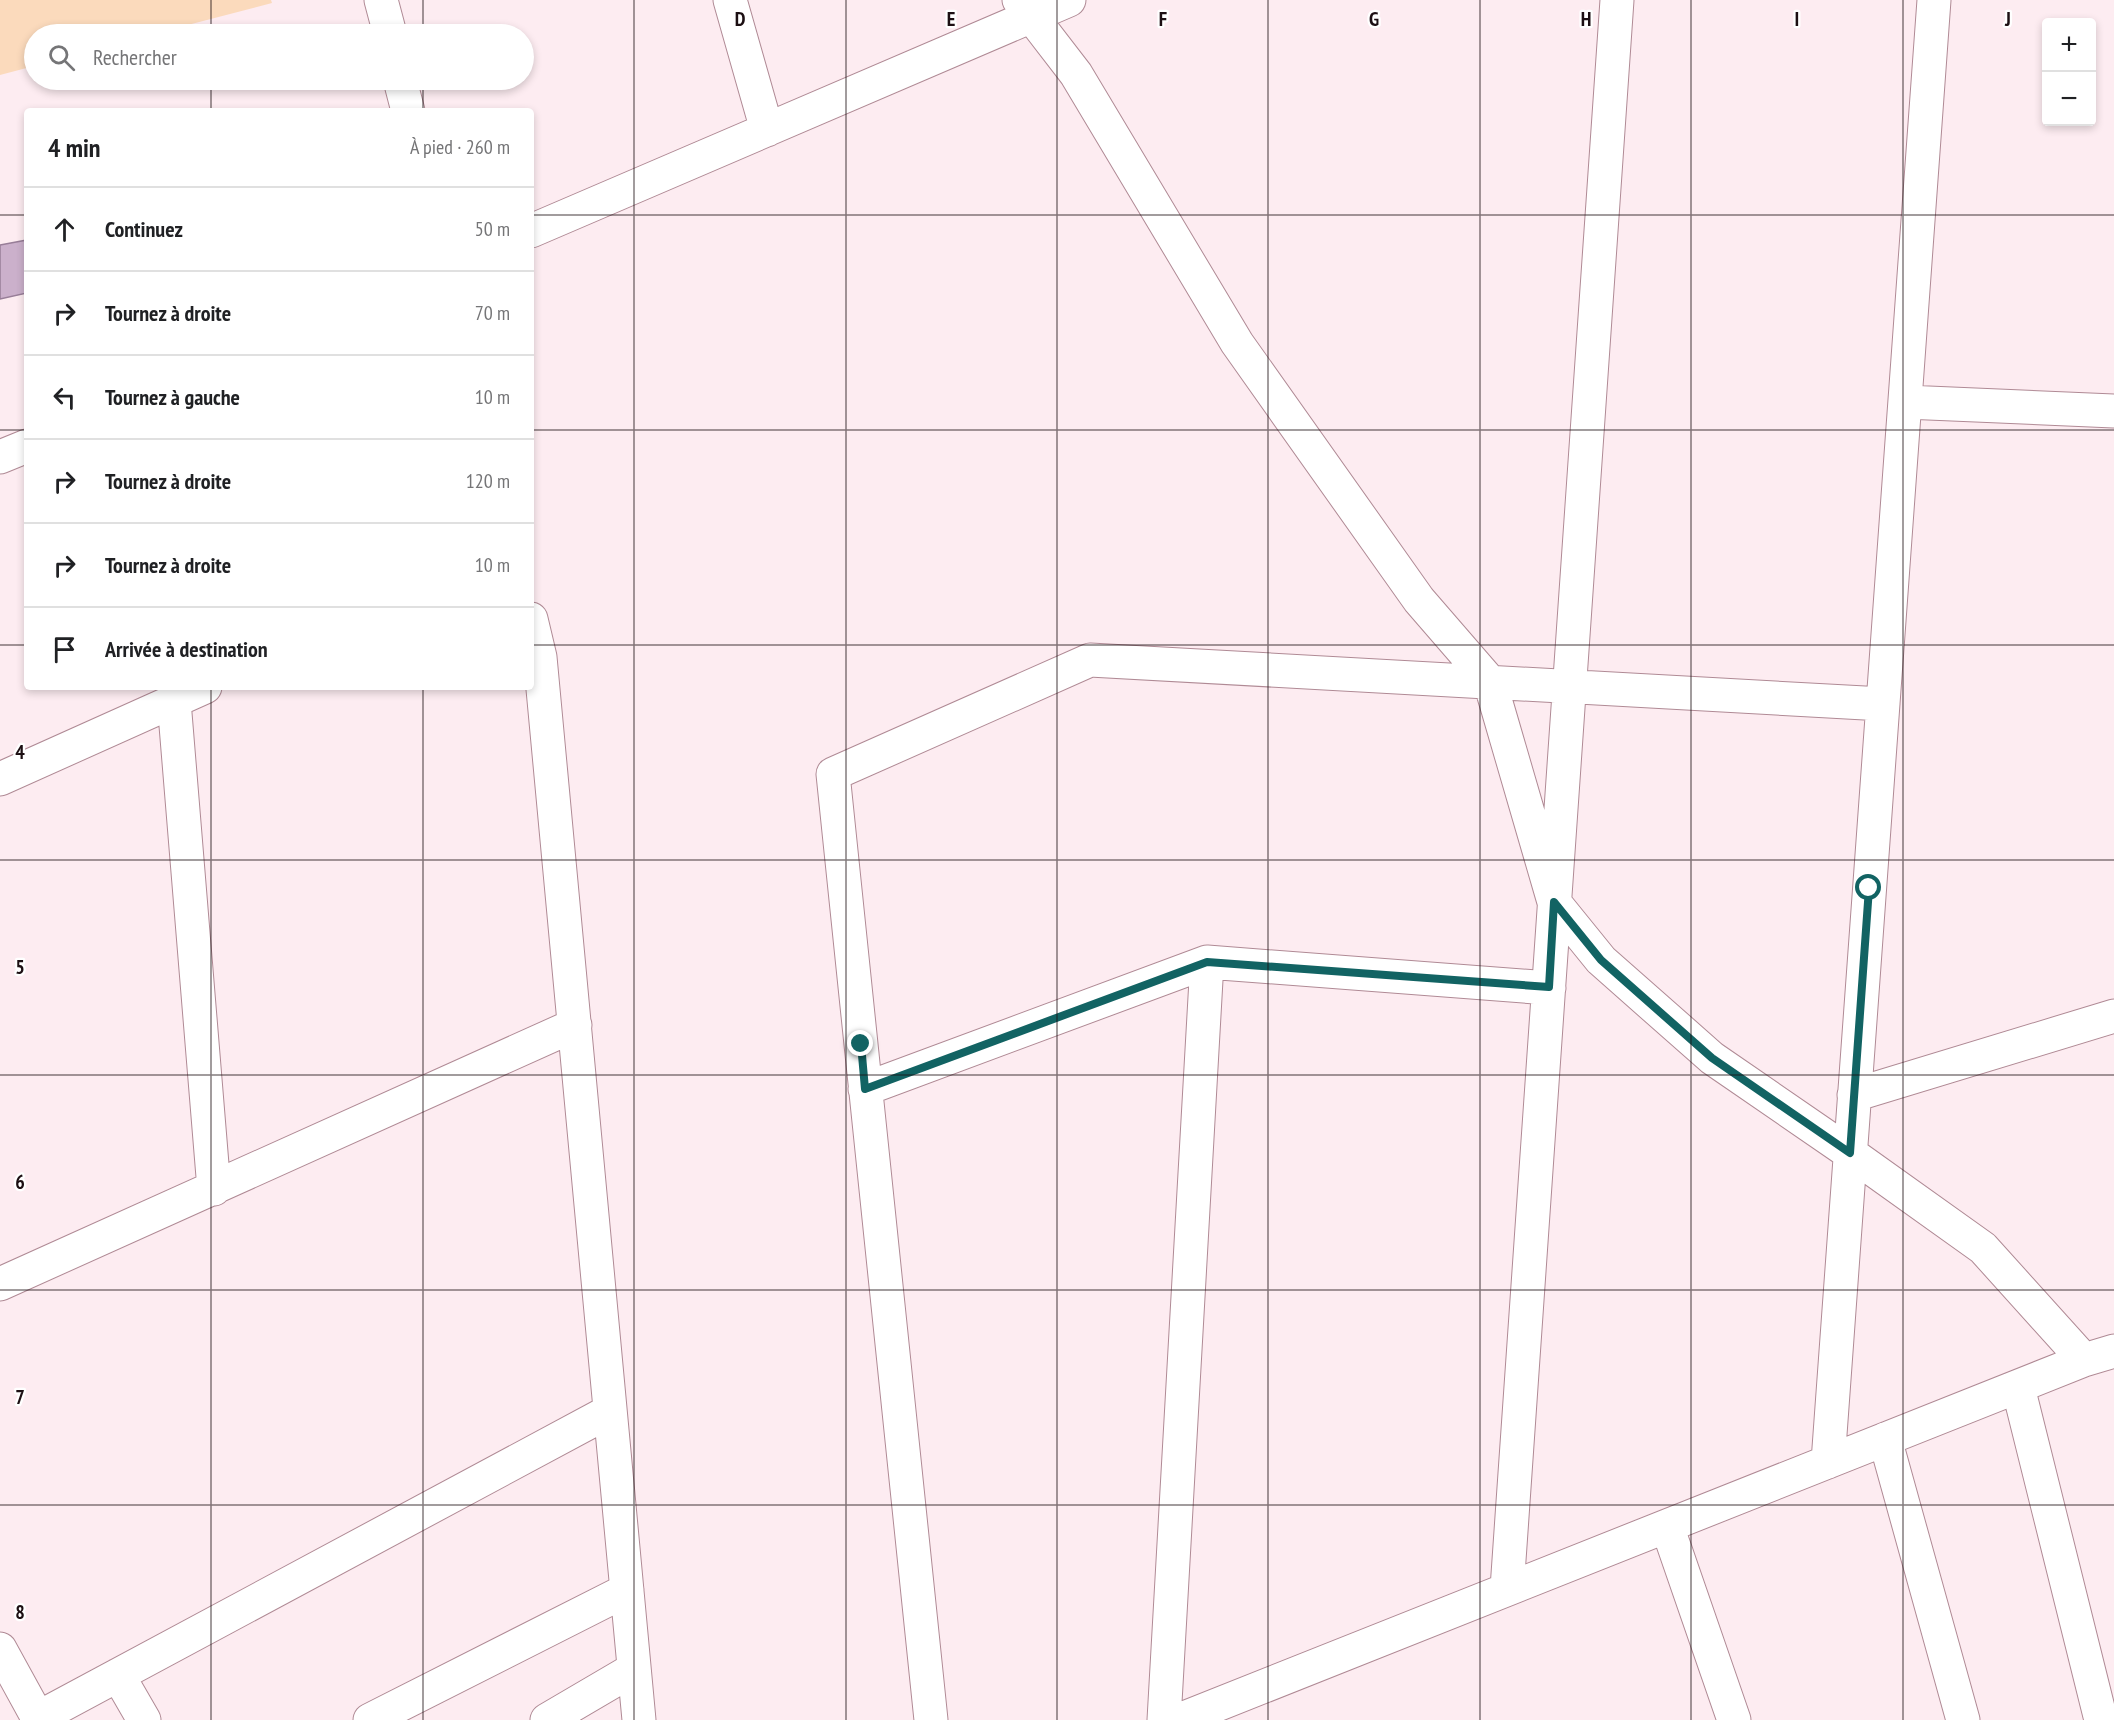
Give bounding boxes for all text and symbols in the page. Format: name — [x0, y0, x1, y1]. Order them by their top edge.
text: D — [735, 6, 746, 32]
text: E — [947, 6, 955, 32]
text: F — [1159, 6, 1167, 32]
text: G — [1369, 6, 1379, 32]
text: H — [1581, 6, 1591, 32]
text: I — [1795, 6, 1799, 32]
text: J — [2004, 6, 2011, 32]
map controls — [2042, 18, 2096, 126]
button: + — [2042, 18, 2096, 72]
search box — [24, 24, 534, 90]
icon: search — [45, 41, 78, 74]
text: Rechercher — [93, 43, 177, 71]
button: − — [2042, 72, 2096, 126]
text: 4 min — [48, 131, 101, 164]
text: À pied · 260 m — [410, 134, 510, 160]
icon: ahead — [48, 213, 81, 246]
text: Continuez — [105, 215, 183, 243]
text: 50 m — [475, 216, 510, 242]
icon: right — [48, 297, 81, 330]
text: Tournez à droite — [105, 299, 231, 327]
text: 70 m — [475, 300, 510, 326]
icon: left — [48, 381, 81, 414]
text: Tournez à gauche — [105, 383, 240, 411]
text: 10 m — [475, 384, 510, 410]
icon: right — [48, 465, 81, 498]
text: Tournez à droite — [105, 467, 231, 495]
text: 120 m — [466, 468, 510, 494]
icon: right — [48, 549, 81, 582]
text: Tournez à droite — [105, 551, 231, 579]
text: 10 m — [475, 552, 510, 578]
icon: arrive — [48, 633, 81, 666]
text: Arrivée à destination — [105, 635, 268, 663]
text: 4 — [15, 739, 25, 765]
route start — [1855, 874, 1881, 900]
text: 5 — [15, 954, 25, 980]
route end — [847, 1030, 873, 1056]
text: 6 — [15, 1169, 25, 1195]
text: 7 — [15, 1384, 25, 1410]
text: 8 — [15, 1599, 25, 1625]

